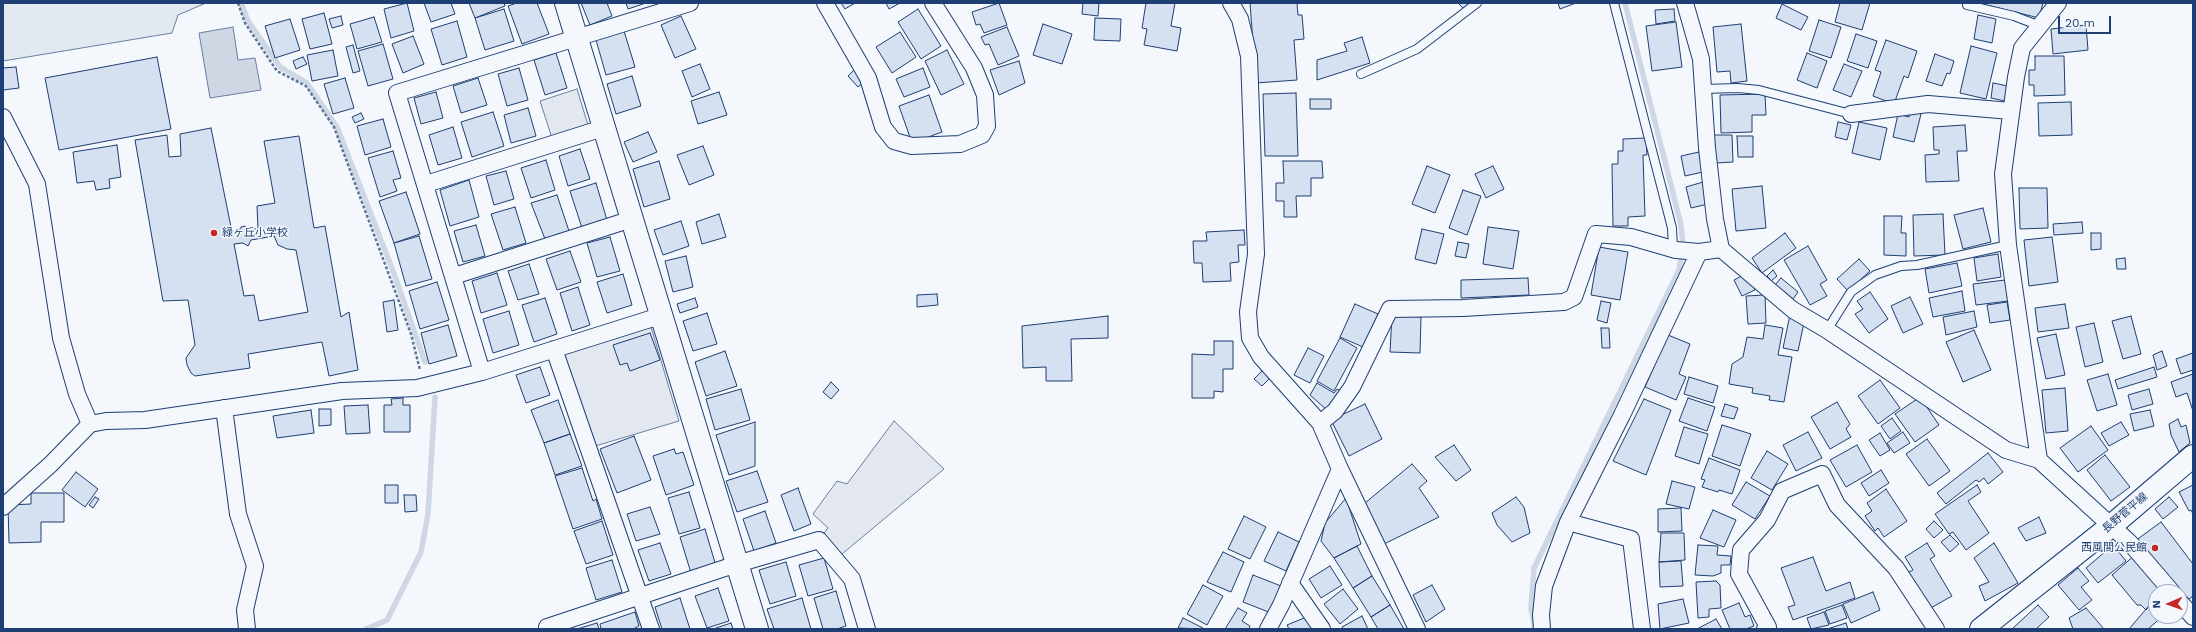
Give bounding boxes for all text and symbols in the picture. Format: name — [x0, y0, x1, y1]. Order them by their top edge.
scale bar — [2060, 8, 2113, 34]
text: 20 m — [2065, 16, 2095, 30]
place label: 緑ヶ丘小学校 — [222, 226, 288, 240]
marker: 緑ヶ丘小学校 — [209, 228, 219, 238]
street label: 長野菅平線 — [2100, 490, 2150, 536]
place label: 西風間公民館 — [2081, 541, 2147, 555]
marker: 西風間公民館 — [2150, 543, 2160, 553]
north arrow — [2148, 584, 2188, 624]
text: N — [2150, 600, 2163, 609]

